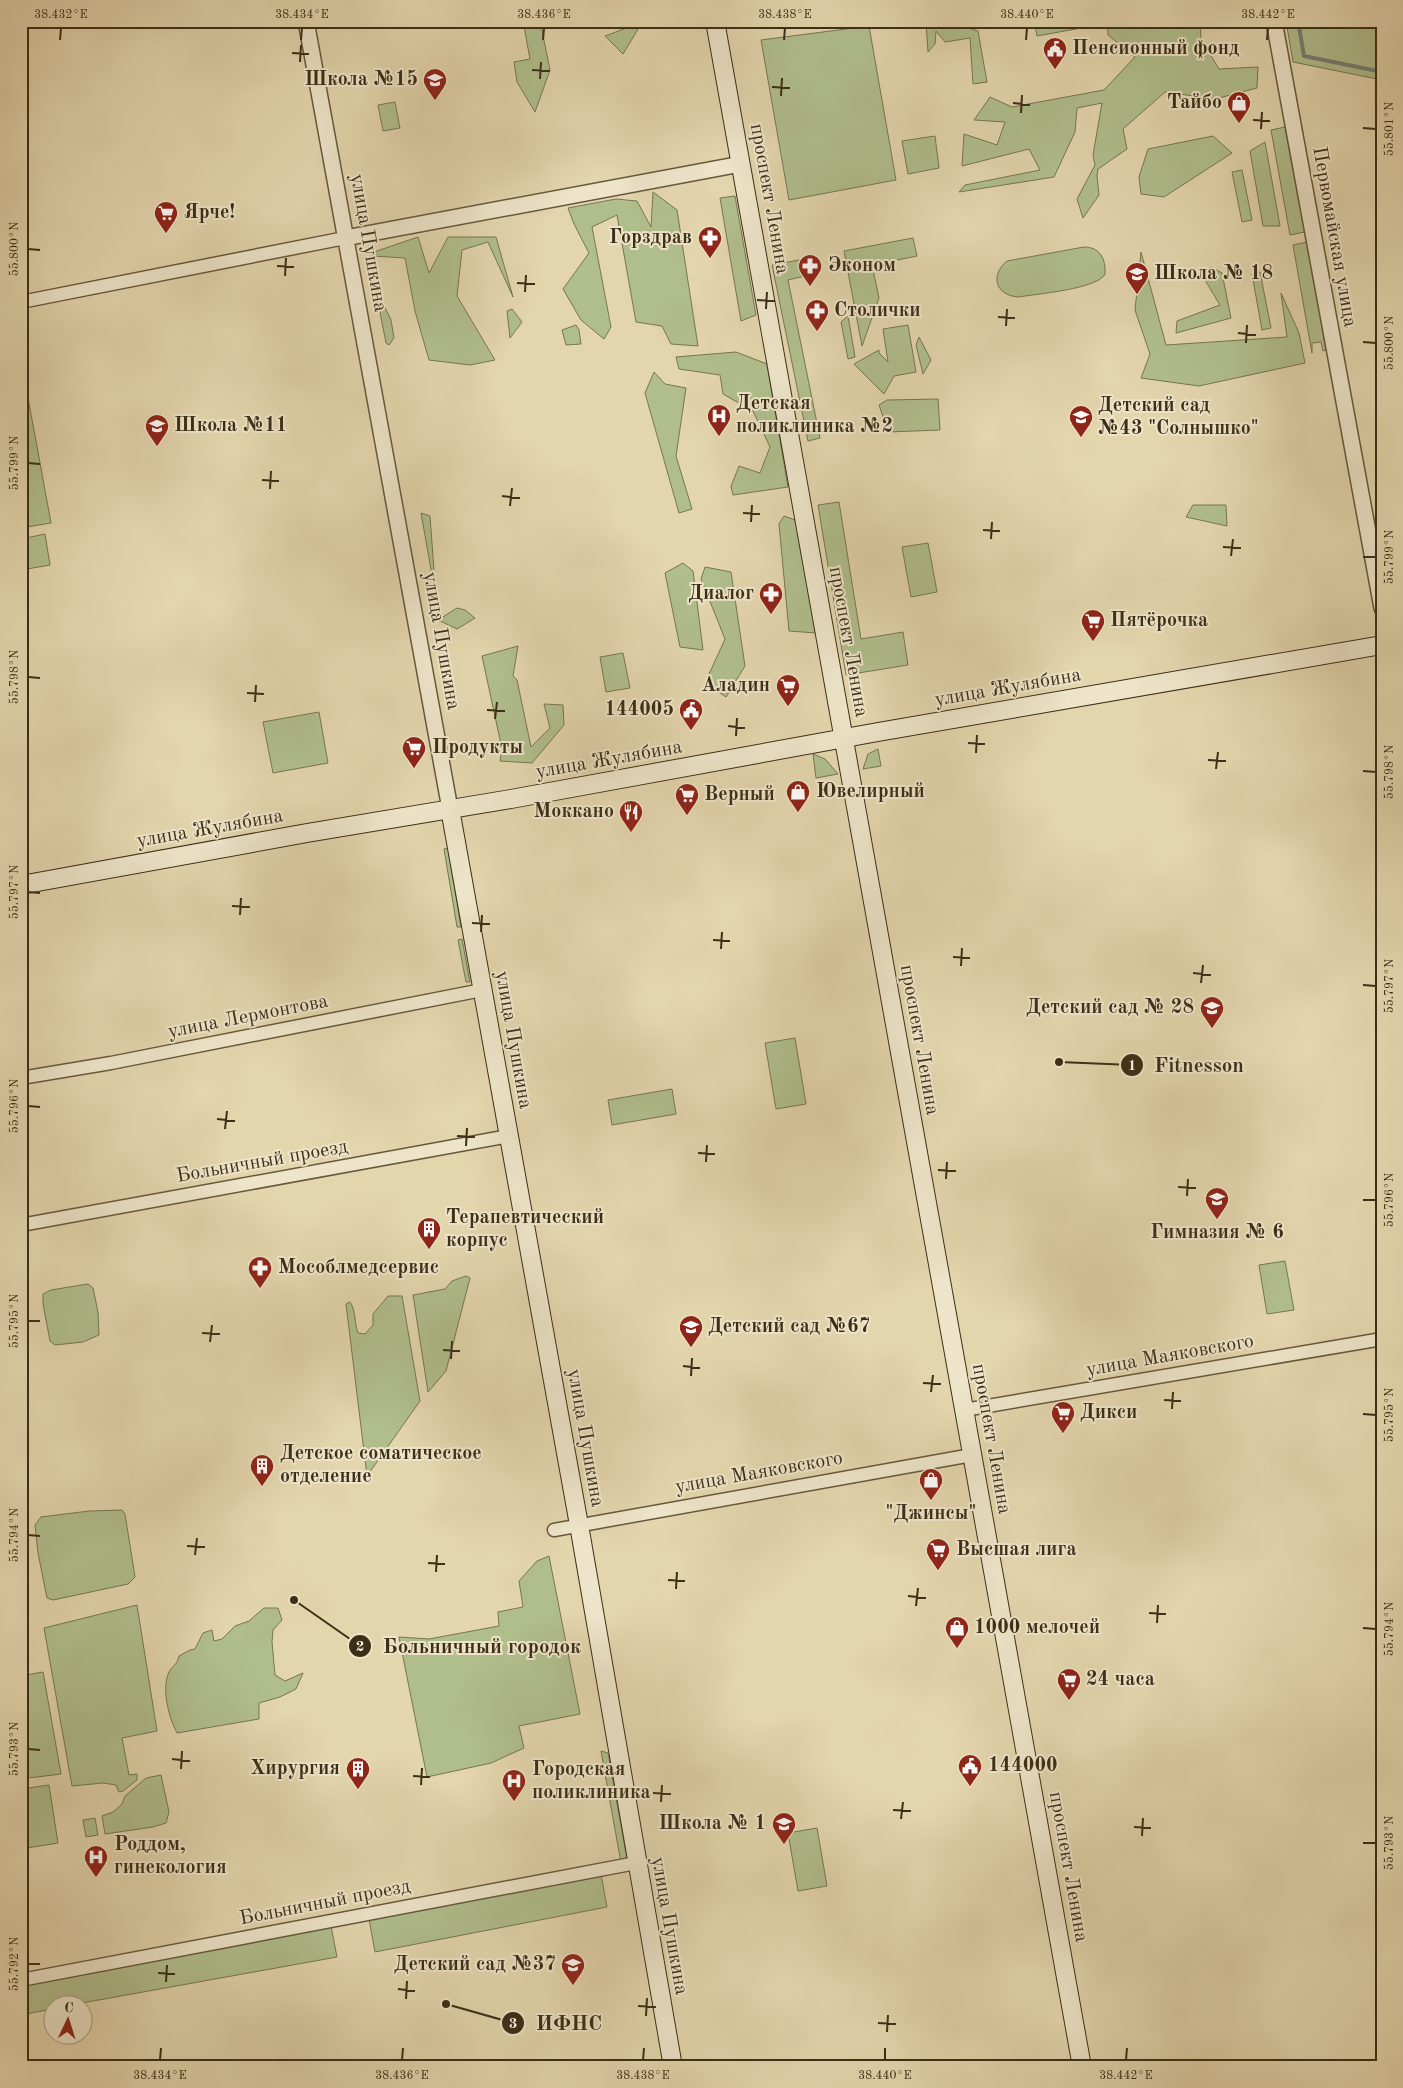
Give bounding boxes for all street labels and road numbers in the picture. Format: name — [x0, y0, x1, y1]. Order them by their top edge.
street label: проспект Ленина — [746, 122, 792, 276]
street label: Первомайская улица — [1308, 145, 1360, 329]
street label: улица Пушкина — [346, 172, 390, 314]
street label: проспект Ленина — [825, 565, 871, 719]
street label: улица Пушкина — [419, 570, 463, 712]
street label: улица Жулябина — [933, 665, 1083, 711]
street label: улица Жулябина — [534, 737, 684, 783]
street label: улица Жулябина — [135, 806, 285, 852]
street label: проспект Ленина — [896, 963, 942, 1117]
street label: улица Пушкина — [491, 969, 535, 1111]
street label: улица Лермонтова — [166, 992, 330, 1042]
street label: Больничный проезд — [175, 1137, 349, 1187]
street label: улица Маяковского — [1085, 1331, 1255, 1381]
street label: проспект Ленина — [968, 1362, 1014, 1516]
street label: улица Пушкина — [563, 1367, 607, 1509]
street label: улица Маяковского — [674, 1448, 844, 1498]
street label: проспект Ленина — [1045, 1790, 1091, 1944]
street label: улица Пушкина — [647, 1855, 691, 1997]
street label: Больничный проезд — [238, 1877, 412, 1929]

